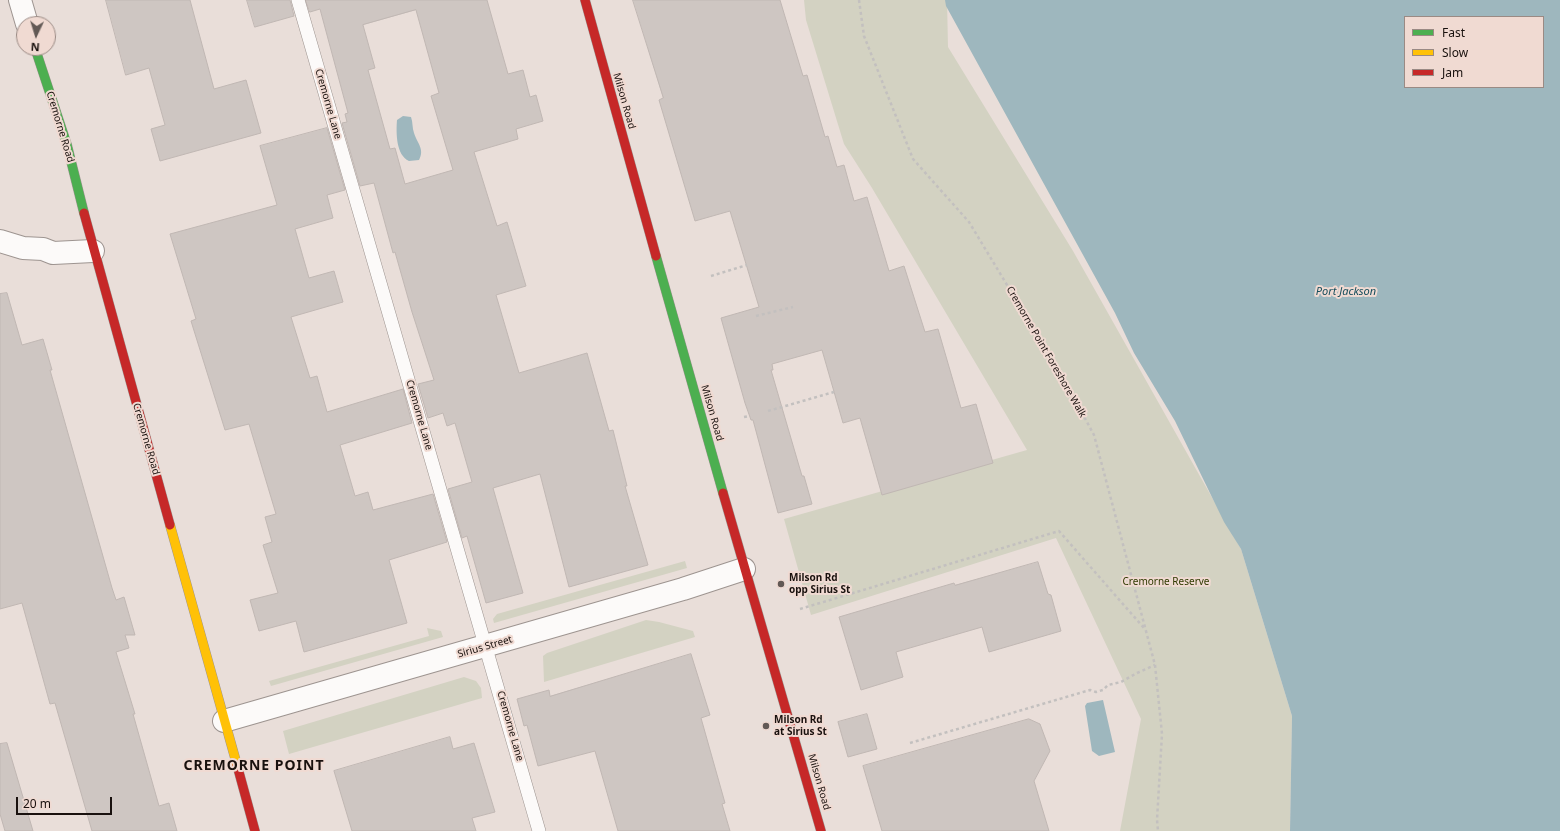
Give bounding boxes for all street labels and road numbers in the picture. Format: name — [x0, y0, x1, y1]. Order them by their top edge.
street label: Cremorne Lane — [312, 67, 344, 141]
street label: Milson Road — [610, 72, 638, 130]
street label: Cremorne Road — [43, 90, 77, 164]
street label: Cremorne Point Foreshore Walk — [1003, 284, 1089, 420]
street label: Cremorne Lane — [403, 378, 435, 452]
street label: Milson Road — [698, 384, 726, 442]
street label: Cremorne Road — [130, 402, 162, 476]
street label: Sirius Street — [456, 633, 514, 661]
street label: Cremorne Lane — [494, 689, 526, 763]
street label: Milson Road — [805, 753, 833, 811]

